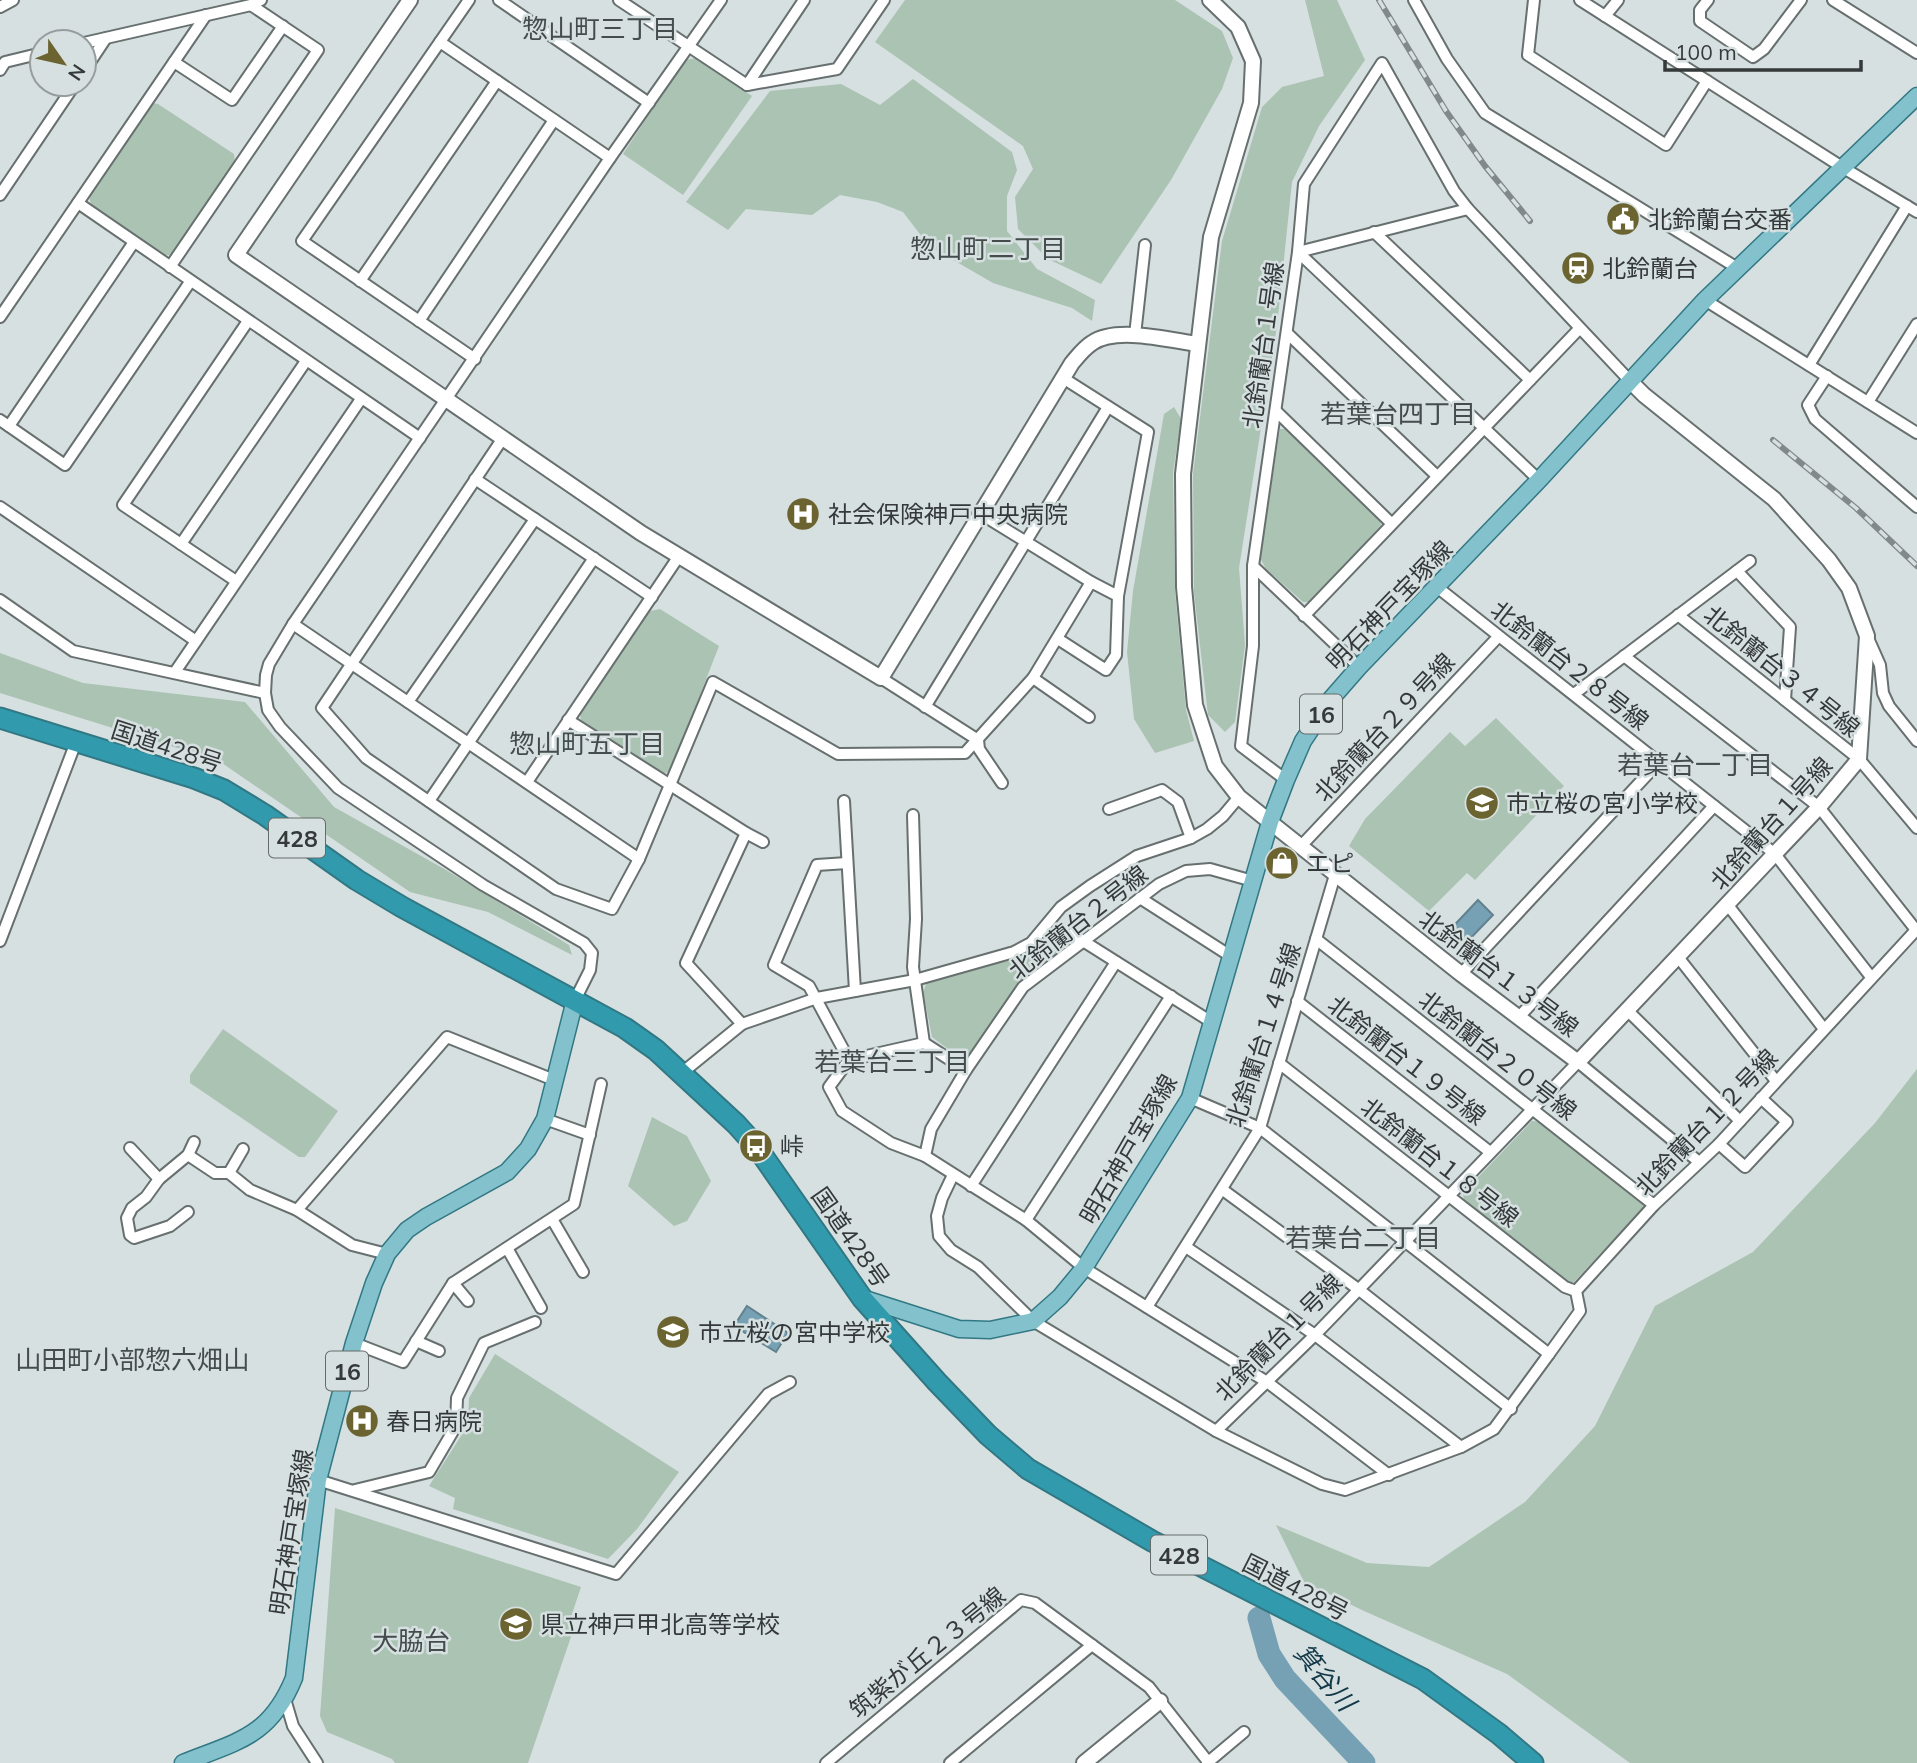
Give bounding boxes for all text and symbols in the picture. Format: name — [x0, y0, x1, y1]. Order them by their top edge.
district label: 惣山町三丁目 — [522, 12, 678, 45]
north arrow — [28, 28, 98, 98]
scale bar — [1665, 28, 1861, 72]
text: 100 m — [1675, 39, 1737, 65]
text: N — [63, 60, 91, 85]
public building icon: 北鈴蘭台交番 — [1604, 200, 1642, 238]
place label: 北鈴蘭台交番 — [1648, 204, 1792, 234]
district label: 惣山町二丁目 — [910, 232, 1066, 265]
station icon: 北鈴蘭台 — [1559, 249, 1597, 287]
place label: 北鈴蘭台 — [1602, 253, 1698, 283]
street label: 北鈴蘭台１号線 — [1236, 260, 1290, 430]
district label: 若葉台四丁目 — [1320, 397, 1476, 430]
hospital icon: 社会保険神戸中央病院 — [784, 495, 822, 533]
place label: 社会保険神戸中央病院 — [828, 499, 1068, 529]
street label: 明石神戸宝塚線 — [1320, 534, 1458, 676]
street label: 北鈴蘭台２８号線 — [1485, 594, 1655, 736]
street label: 北鈴蘭台３４号線 — [1698, 599, 1866, 743]
street label: 北鈴蘭台２９号線 — [1308, 647, 1460, 807]
road number: 16 — [1300, 694, 1342, 734]
street label: 国道428号 — [108, 714, 226, 778]
district label: 惣山町五丁目 — [509, 727, 665, 760]
district label: 若葉台一丁目 — [1617, 748, 1773, 781]
street label: 北鈴蘭台１号線 — [1704, 751, 1838, 895]
school or university icon: 市立桜の宮小学校 — [1463, 784, 1501, 822]
place label: 市立桜の宮小学校 — [1506, 788, 1698, 818]
road number: 428 — [269, 818, 325, 858]
shop icon: エピ — [1263, 844, 1301, 882]
place label: エピ — [1306, 848, 1354, 878]
street label: 北鈴蘭台２号線 — [1003, 858, 1153, 986]
street label: 北鈴蘭台１３号線 — [1413, 903, 1585, 1043]
street label: 北鈴蘭台１４号線 — [1219, 939, 1307, 1131]
street label: 北鈴蘭台２０号線 — [1413, 984, 1583, 1126]
street label: 北鈴蘭台１９号線 — [1322, 989, 1492, 1131]
street label: 北鈴蘭台１２号線 — [1629, 1043, 1783, 1201]
district label: 若葉台三丁目 — [814, 1045, 970, 1078]
street label: 明石神戸宝塚線 — [1073, 1069, 1183, 1229]
street label: 北鈴蘭台１８号線 — [1355, 1091, 1525, 1233]
bus stop icon: 峠 — [737, 1127, 775, 1165]
place label: 峠 — [780, 1131, 804, 1161]
street label: 国道428号 — [806, 1181, 896, 1293]
district label: 若葉台二丁目 — [1285, 1221, 1441, 1254]
street label: 北鈴蘭台１号線 — [1208, 1267, 1348, 1407]
school or university icon: 市立桜の宮中学校 — [654, 1313, 692, 1351]
place label: 市立桜の宮中学校 — [698, 1317, 890, 1347]
district label: 山田町小部惣六畑山 — [15, 1343, 249, 1376]
road number: 16 — [326, 1352, 368, 1390]
hospital icon: 春日病院 — [343, 1402, 381, 1440]
place label: 春日病院 — [386, 1406, 482, 1436]
street label: 明石神戸宝塚線 — [263, 1447, 319, 1617]
road number: 428 — [1151, 1536, 1207, 1574]
street label: 国道428号 — [1238, 1547, 1354, 1627]
street label: 筑紫が丘２３号線 — [843, 1580, 1011, 1724]
school or university icon: 県立神戸甲北高等学校 — [497, 1605, 535, 1643]
place label: 県立神戸甲北高等学校 — [540, 1609, 780, 1639]
district label: 大脇台 — [372, 1624, 450, 1657]
water label: 箕谷川 — [1287, 1637, 1365, 1720]

